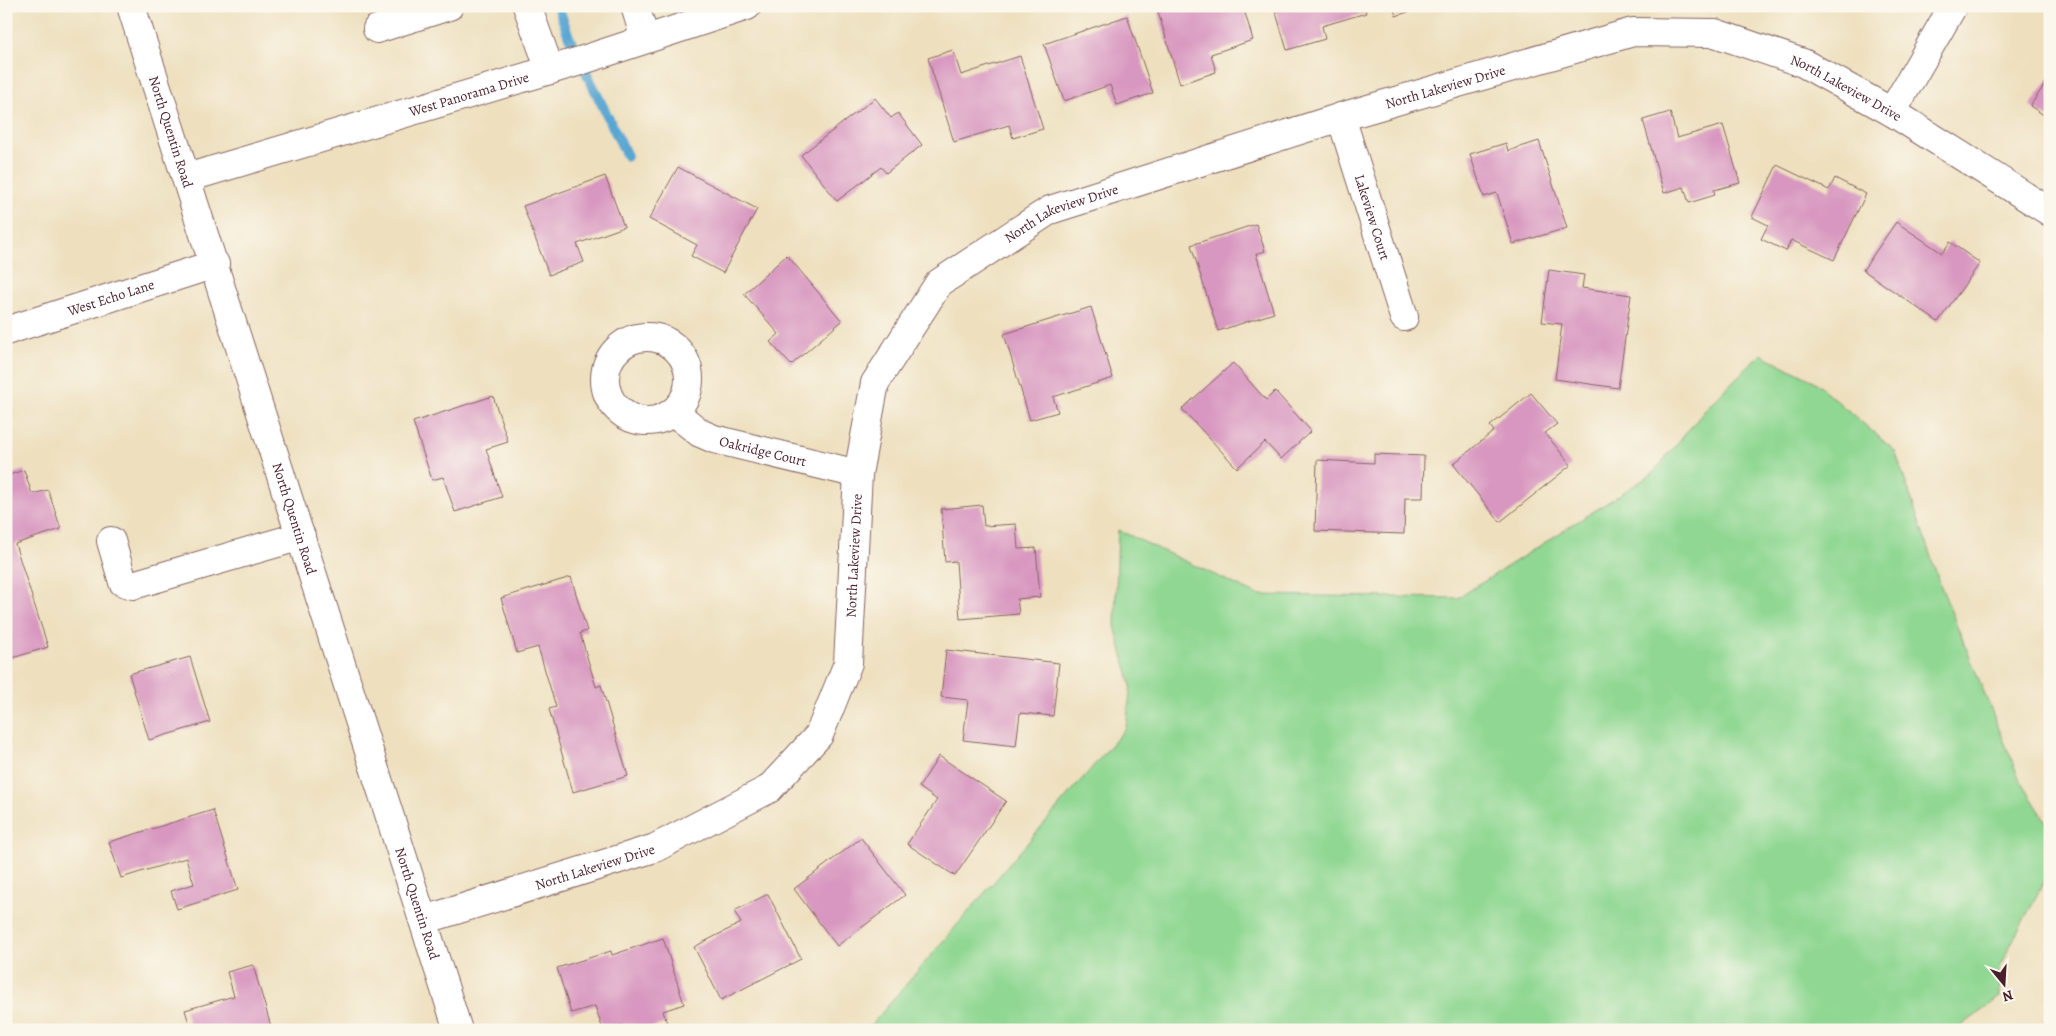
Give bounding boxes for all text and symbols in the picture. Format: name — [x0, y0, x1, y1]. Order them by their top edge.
street label: North Lakeview Drive — [1788, 50, 1905, 126]
street label: North Lakeview Drive — [1383, 61, 1508, 114]
street label: West Panorama Drive — [406, 68, 531, 122]
street label: North Quentin Road — [144, 73, 198, 191]
street label: Lakeview Court — [1350, 172, 1395, 263]
street label: North Lakeview Drive — [1001, 180, 1121, 248]
street label: West Echo Lane — [64, 275, 157, 321]
street label: Oakridge Court — [717, 432, 809, 471]
street label: North Quentin Road — [267, 460, 321, 578]
street label: North Lakeview Drive — [841, 493, 867, 618]
street label: North Lakeview Drive — [533, 840, 657, 895]
street label: North Quentin Road — [390, 845, 444, 962]
north arrow — [1978, 958, 2028, 1008]
text: N — [2000, 985, 2016, 1006]

